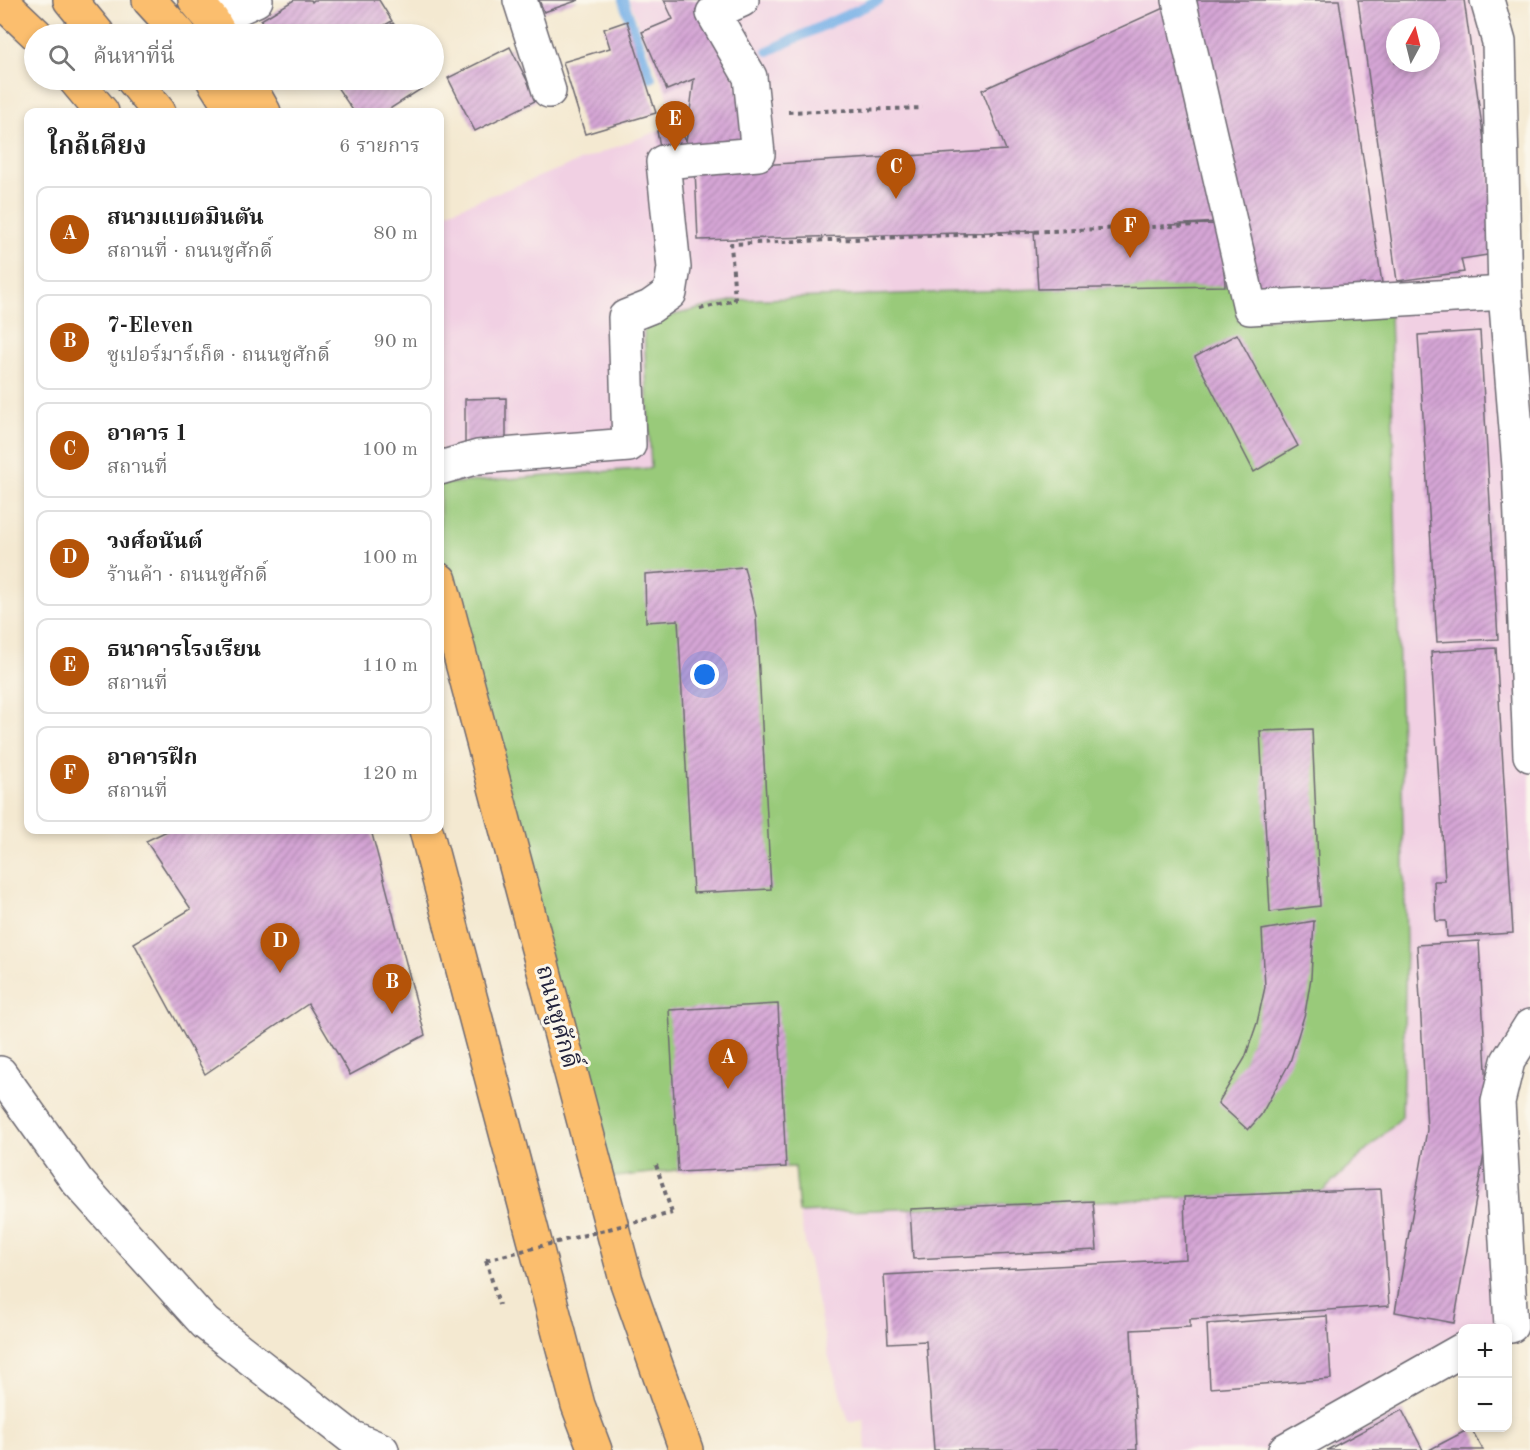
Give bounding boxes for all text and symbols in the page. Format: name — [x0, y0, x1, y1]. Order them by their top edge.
north arrow — [1386, 18, 1440, 72]
search box — [24, 24, 444, 90]
icon: search — [45, 41, 78, 74]
text: ค้นหาที่นี่ — [93, 46, 175, 68]
pin: E — [656, 102, 694, 151]
text: ใกล้เคียง — [48, 134, 147, 160]
text: 6 รายการ — [339, 137, 420, 157]
pin: C — [876, 150, 916, 199]
text: สนามแบตมินตัน — [107, 207, 264, 229]
pin: F — [1110, 208, 1150, 258]
text: A — [62, 224, 77, 244]
text: 80 m — [373, 224, 418, 244]
text: สถานที่ · ถนนชูศักดิ์ — [107, 242, 273, 262]
text: 7-Eleven — [107, 315, 193, 337]
text: B — [62, 332, 77, 352]
text: 90 m — [373, 332, 418, 352]
text: ซูเปอร์มาร์เก็ต · ถนนชูศักดิ์ — [107, 346, 330, 366]
text: อาคาร 1 — [107, 423, 188, 445]
text: C — [63, 440, 76, 460]
text: 100 m — [362, 440, 418, 460]
text: สถานที่ — [107, 458, 168, 478]
text: วงศ์อนันต์ — [107, 531, 203, 553]
text: D — [62, 548, 77, 568]
text: 100 m — [362, 548, 418, 568]
text: ร้านค้า · ถนนชูศักดิ์ — [107, 566, 268, 586]
text: ธนาคารโรงเรียน — [107, 639, 261, 661]
text: E — [63, 656, 76, 676]
text: 110 m — [362, 656, 418, 676]
your location — [690, 660, 719, 689]
text: สถานที่ — [107, 674, 168, 694]
text: อาคารฝึก — [107, 747, 198, 769]
text: F — [63, 764, 76, 784]
text: 120 m — [362, 764, 418, 784]
text: สถานที่ — [107, 782, 168, 802]
pin: D — [260, 924, 300, 973]
street label: ถนนชูศักดิ์ — [530, 961, 589, 1073]
pin: B — [372, 964, 412, 1014]
pin: A — [708, 1040, 748, 1089]
map controls — [1458, 1324, 1512, 1432]
button: + — [1458, 1324, 1512, 1378]
button: − — [1458, 1378, 1512, 1432]

